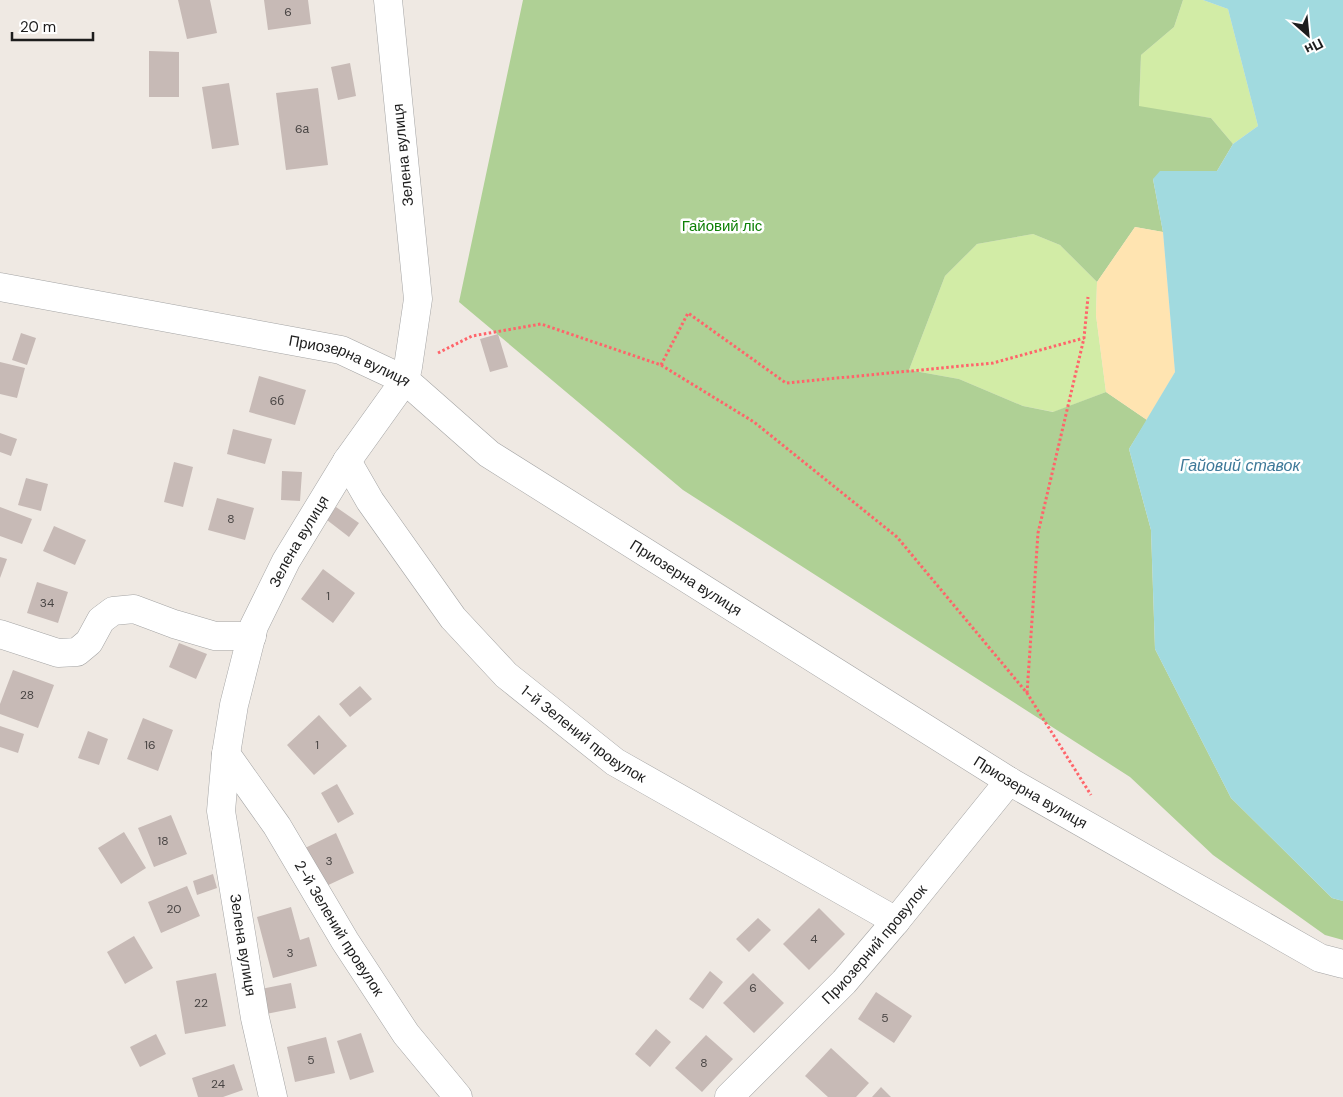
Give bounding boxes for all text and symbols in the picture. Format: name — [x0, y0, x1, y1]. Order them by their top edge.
house number: 6 — [284, 4, 292, 20]
scale bar — [12, 10, 94, 42]
north arrow — [1283, 10, 1333, 60]
text: 20 m — [20, 17, 56, 37]
text: Пн — [1302, 34, 1326, 59]
street label: Зелена вулиця — [388, 103, 418, 207]
house number: 6а — [295, 121, 309, 137]
park label: Гайовий ліс — [682, 216, 763, 236]
street label: Приозерна вулиця — [287, 331, 415, 391]
house number: 6б — [270, 393, 284, 409]
water label: Гайовий ставок — [1180, 455, 1301, 476]
street label: Зелена вулиця — [265, 492, 334, 591]
house number: 8 — [227, 511, 235, 527]
street label: Приозерна вулиця — [626, 535, 746, 620]
house number: 1 — [326, 588, 330, 604]
house number: 34 — [40, 595, 54, 611]
street label: 1-й Зелений провулок — [517, 681, 650, 788]
house number: 28 — [20, 687, 34, 703]
house number: 16 — [144, 737, 156, 753]
house number: 1 — [315, 737, 319, 753]
street label: Приозерна вулиця — [970, 751, 1091, 833]
house number: 18 — [157, 833, 169, 849]
house number: 3 — [325, 853, 333, 869]
street label: 2-й Зелений провулок — [290, 857, 389, 1000]
street label: Приозерний провулок — [818, 880, 932, 1008]
street label: Зелена вулиця — [225, 892, 261, 998]
house number: 20 — [166, 901, 182, 917]
house number: 4 — [810, 931, 818, 947]
house number: 3 — [286, 945, 294, 961]
house number: 6 — [749, 980, 757, 996]
house number: 22 — [194, 995, 208, 1011]
house number: 5 — [881, 1010, 889, 1026]
house number: 5 — [307, 1052, 315, 1068]
house number: 8 — [700, 1055, 708, 1071]
house number: 24 — [211, 1076, 225, 1092]

